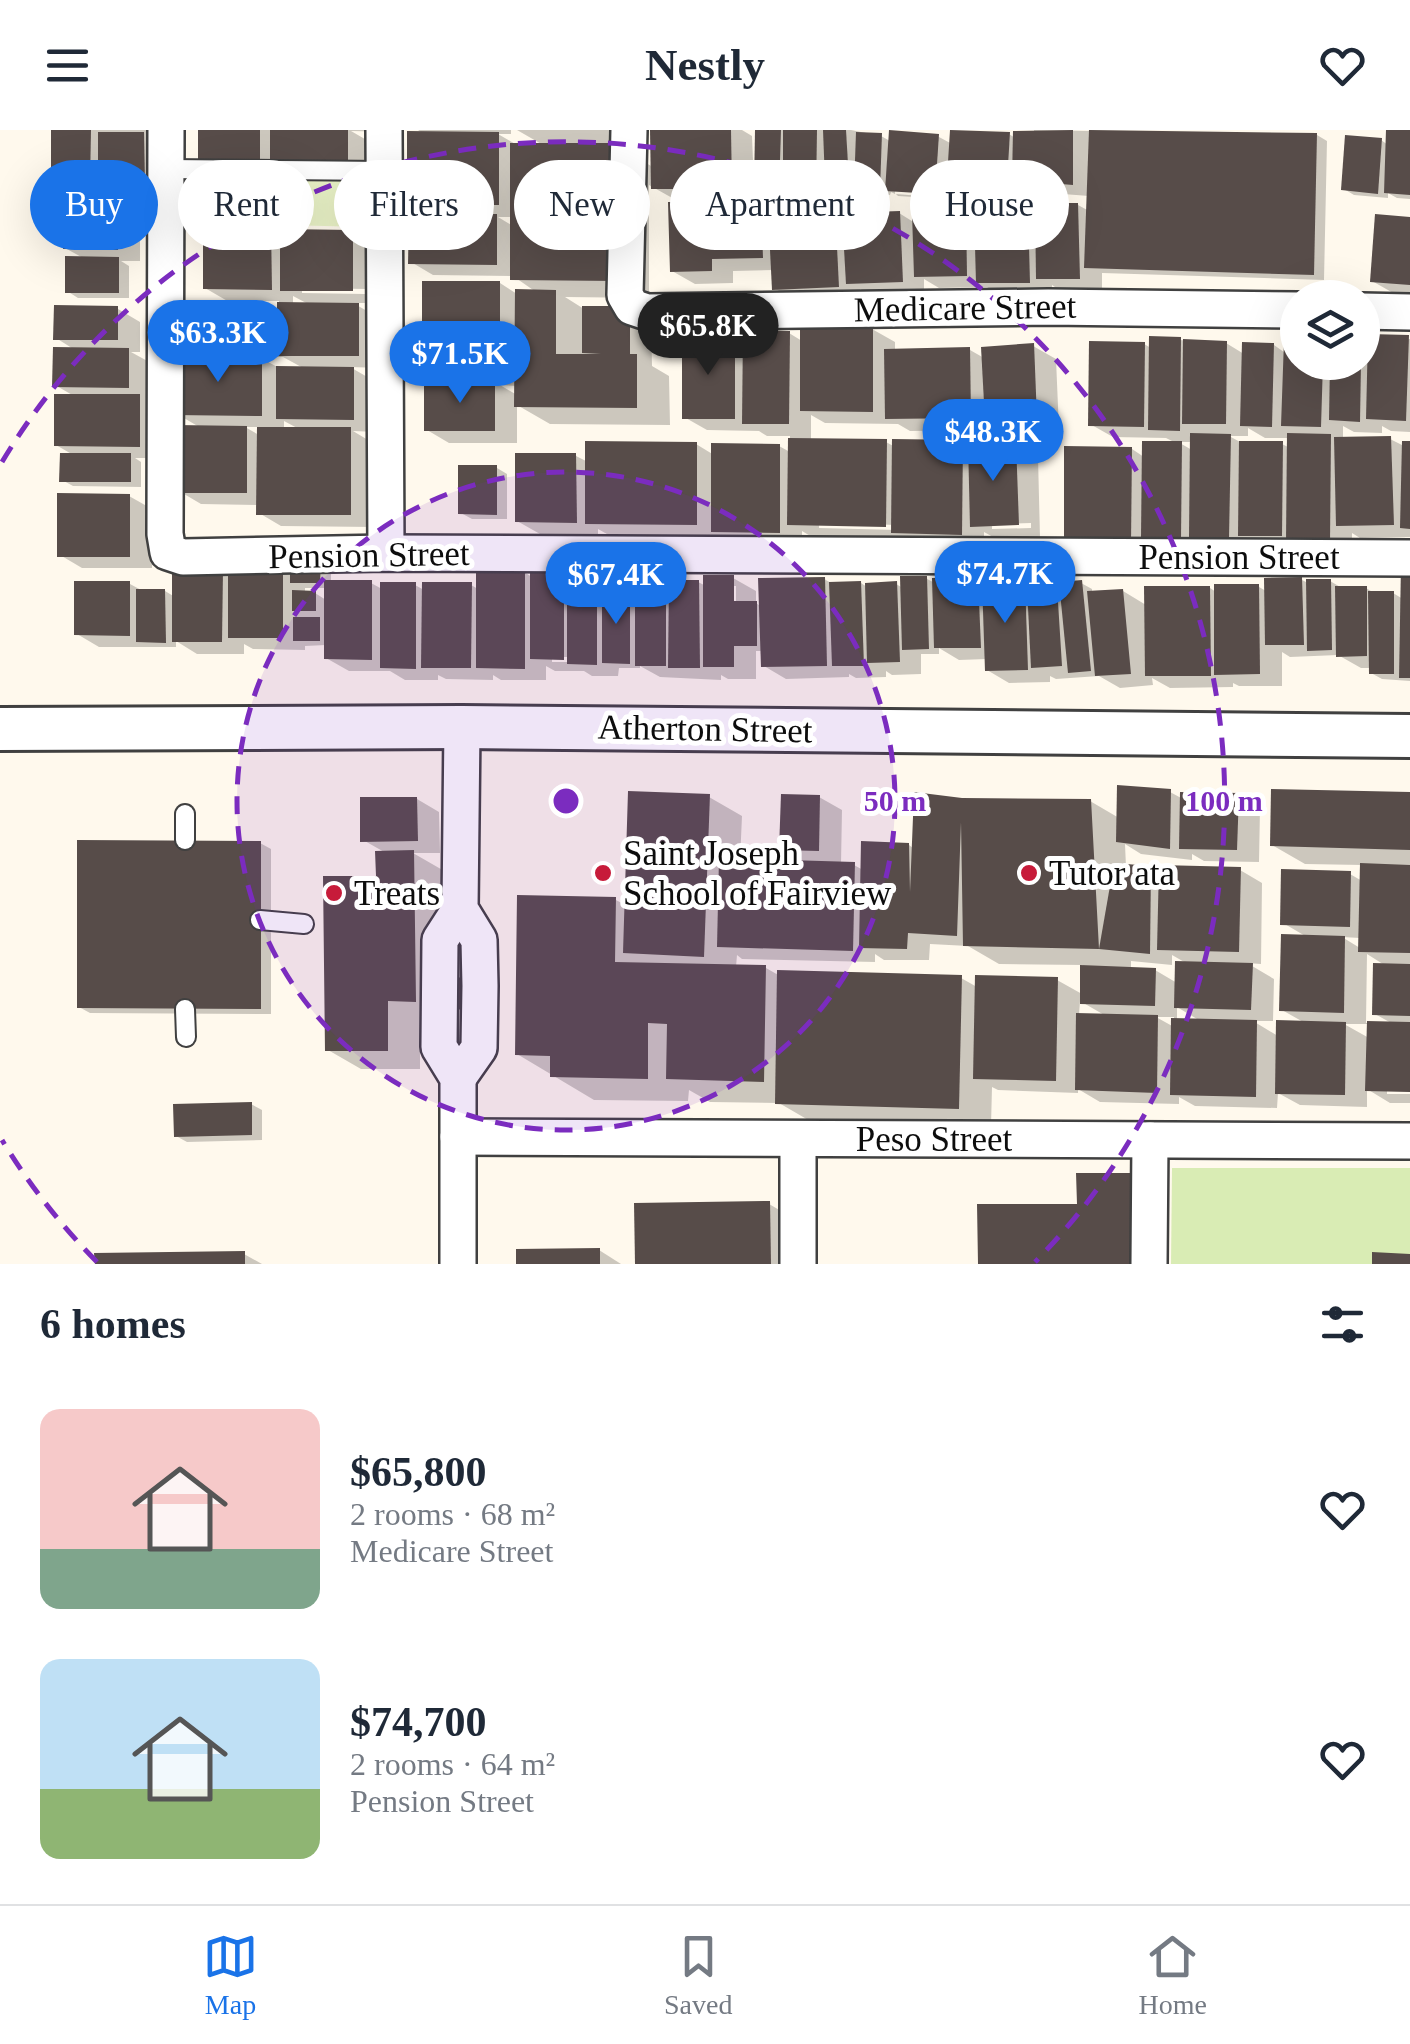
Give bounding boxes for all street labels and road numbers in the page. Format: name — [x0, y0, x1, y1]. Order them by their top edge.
street label: Medicare Street — [853, 287, 1077, 329]
street label: Pension Street — [268, 534, 470, 576]
street label: Pension Street — [1138, 538, 1340, 577]
street label: Atherton Street — [597, 708, 813, 750]
street label: Peso Street — [856, 1120, 1013, 1159]

